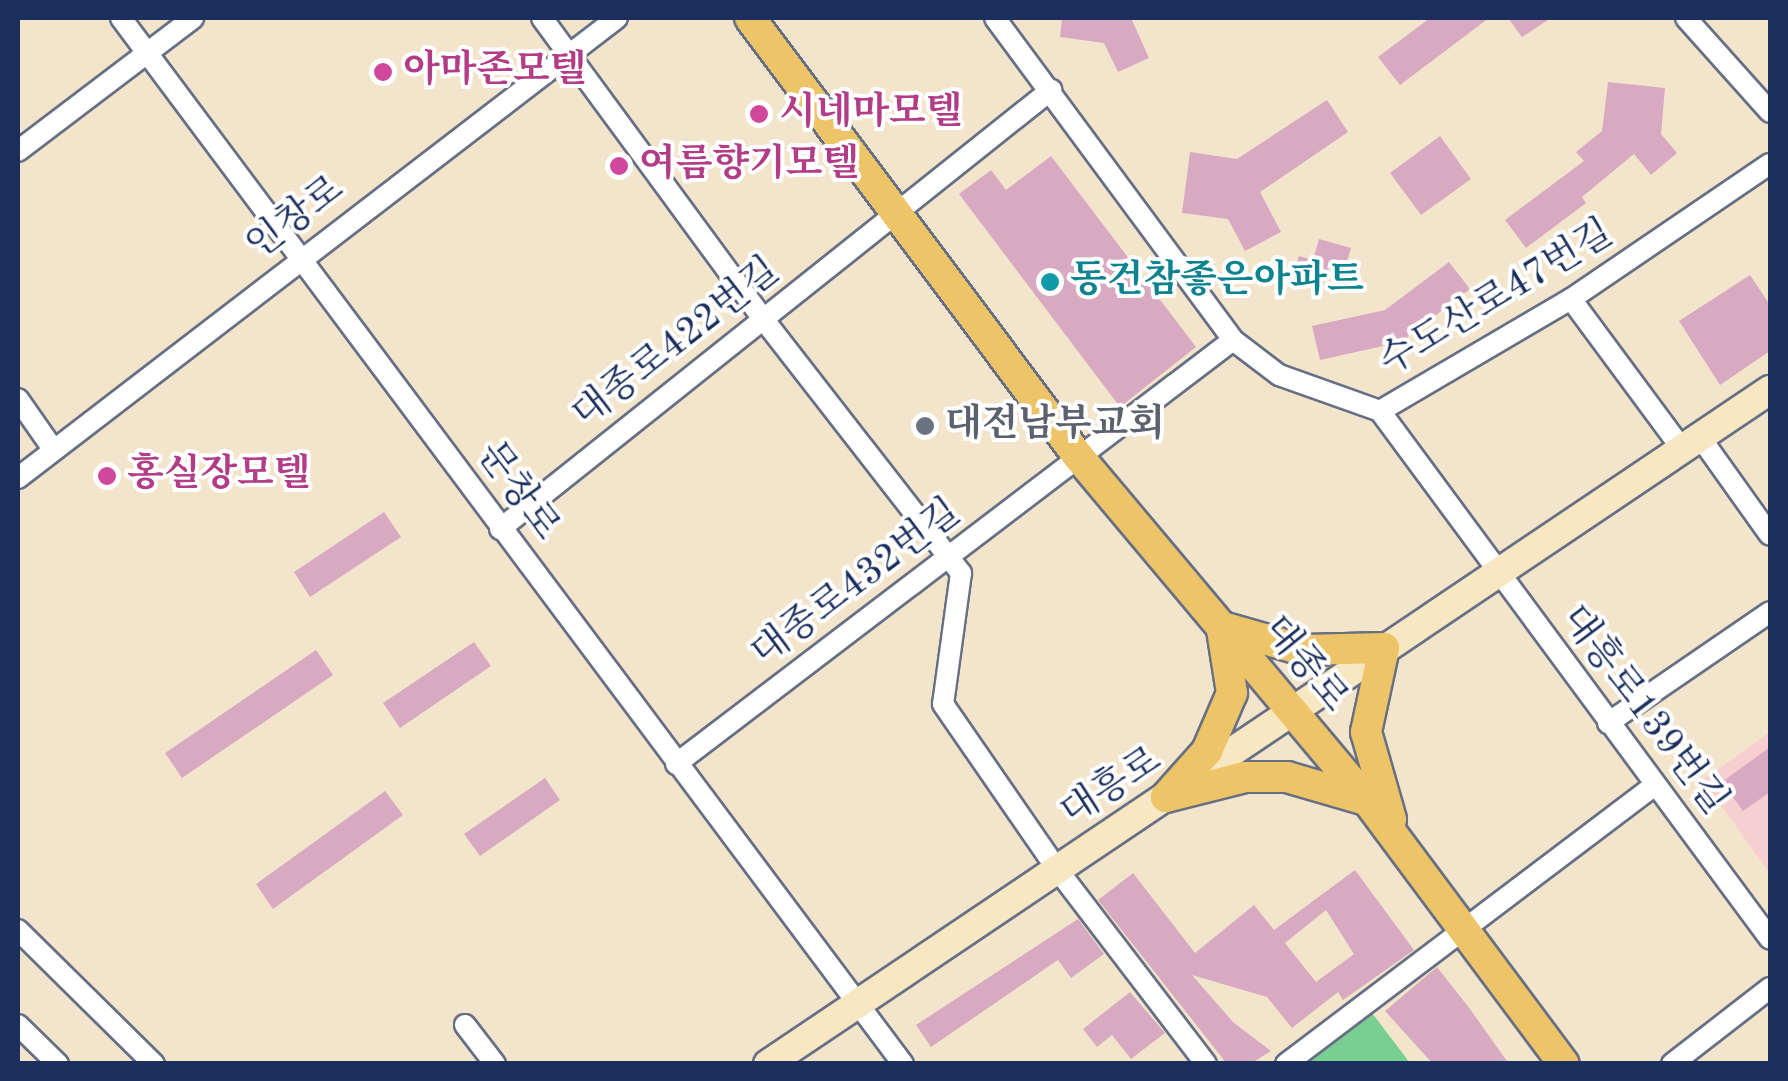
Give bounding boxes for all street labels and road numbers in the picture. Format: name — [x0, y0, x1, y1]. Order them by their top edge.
street label: 인창로 — [238, 168, 354, 270]
street label: 수도산로47번길 — [1372, 211, 1622, 387]
street label: 대종로422번길 — [565, 249, 789, 439]
street label: 문창로 — [466, 434, 568, 550]
street label: 대종로432번길 — [744, 491, 970, 677]
street label: 대흥로139번길 — [1550, 598, 1736, 824]
street label: 대종로 — [1252, 608, 1356, 722]
street label: 대흥로 — [1053, 739, 1171, 837]

